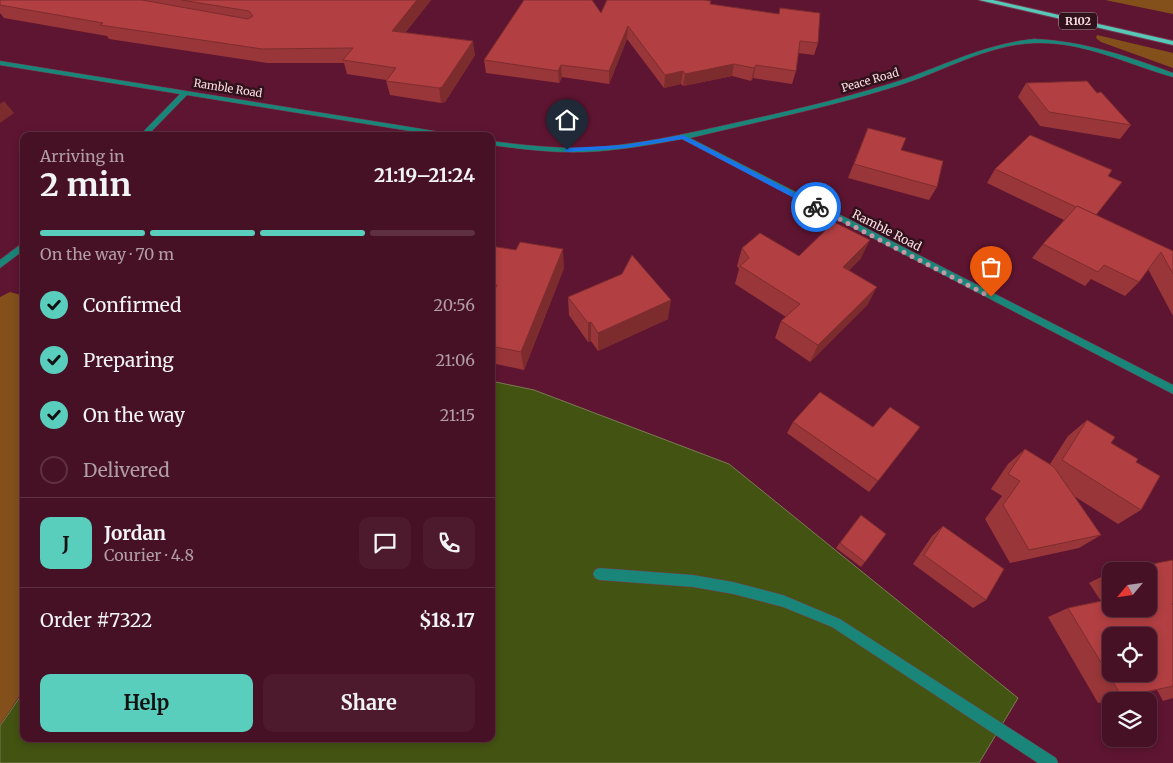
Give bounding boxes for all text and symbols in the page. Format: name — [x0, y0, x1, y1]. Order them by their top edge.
road number: R102 — [1059, 12, 1097, 30]
street label: Peace Road — [840, 65, 901, 95]
street label: Ramble Road — [193, 76, 264, 100]
pin — [546, 99, 588, 150]
icon: home — [553, 106, 581, 134]
text: Arriving in — [40, 146, 125, 166]
text: 21:19–21:24 — [374, 163, 475, 187]
text: 2 min — [40, 165, 131, 205]
courier — [791, 182, 841, 232]
icon: bike — [802, 193, 830, 221]
street label: Ramble Road — [850, 206, 924, 254]
text: On the way · 70 m — [40, 244, 174, 264]
pin — [970, 246, 1012, 297]
icon: bag — [977, 253, 1005, 281]
icon: check — [40, 291, 68, 319]
text: Confirmed — [83, 293, 181, 317]
text: 20:56 — [434, 295, 475, 315]
icon: check — [40, 346, 68, 374]
text: Preparing — [83, 348, 174, 372]
text: 21:06 — [435, 350, 475, 370]
icon: check — [40, 401, 68, 429]
text: On the way — [83, 403, 185, 427]
text: 21:15 — [440, 405, 475, 425]
text: Delivered — [83, 458, 170, 482]
button: chat — [359, 517, 411, 569]
button: phone — [423, 517, 475, 569]
text: Jordan — [104, 521, 166, 545]
text: J — [62, 531, 70, 555]
text: Courier · 4.8 — [104, 545, 194, 565]
north arrow — [1102, 562, 1158, 618]
map controls — [1102, 562, 1157, 747]
text: Order #7322 — [40, 608, 152, 632]
text: $18.17 — [419, 608, 475, 632]
button: locate — [1102, 627, 1157, 682]
button: Help — [40, 674, 253, 732]
button: Share — [263, 674, 475, 732]
button: layers — [1102, 692, 1157, 747]

